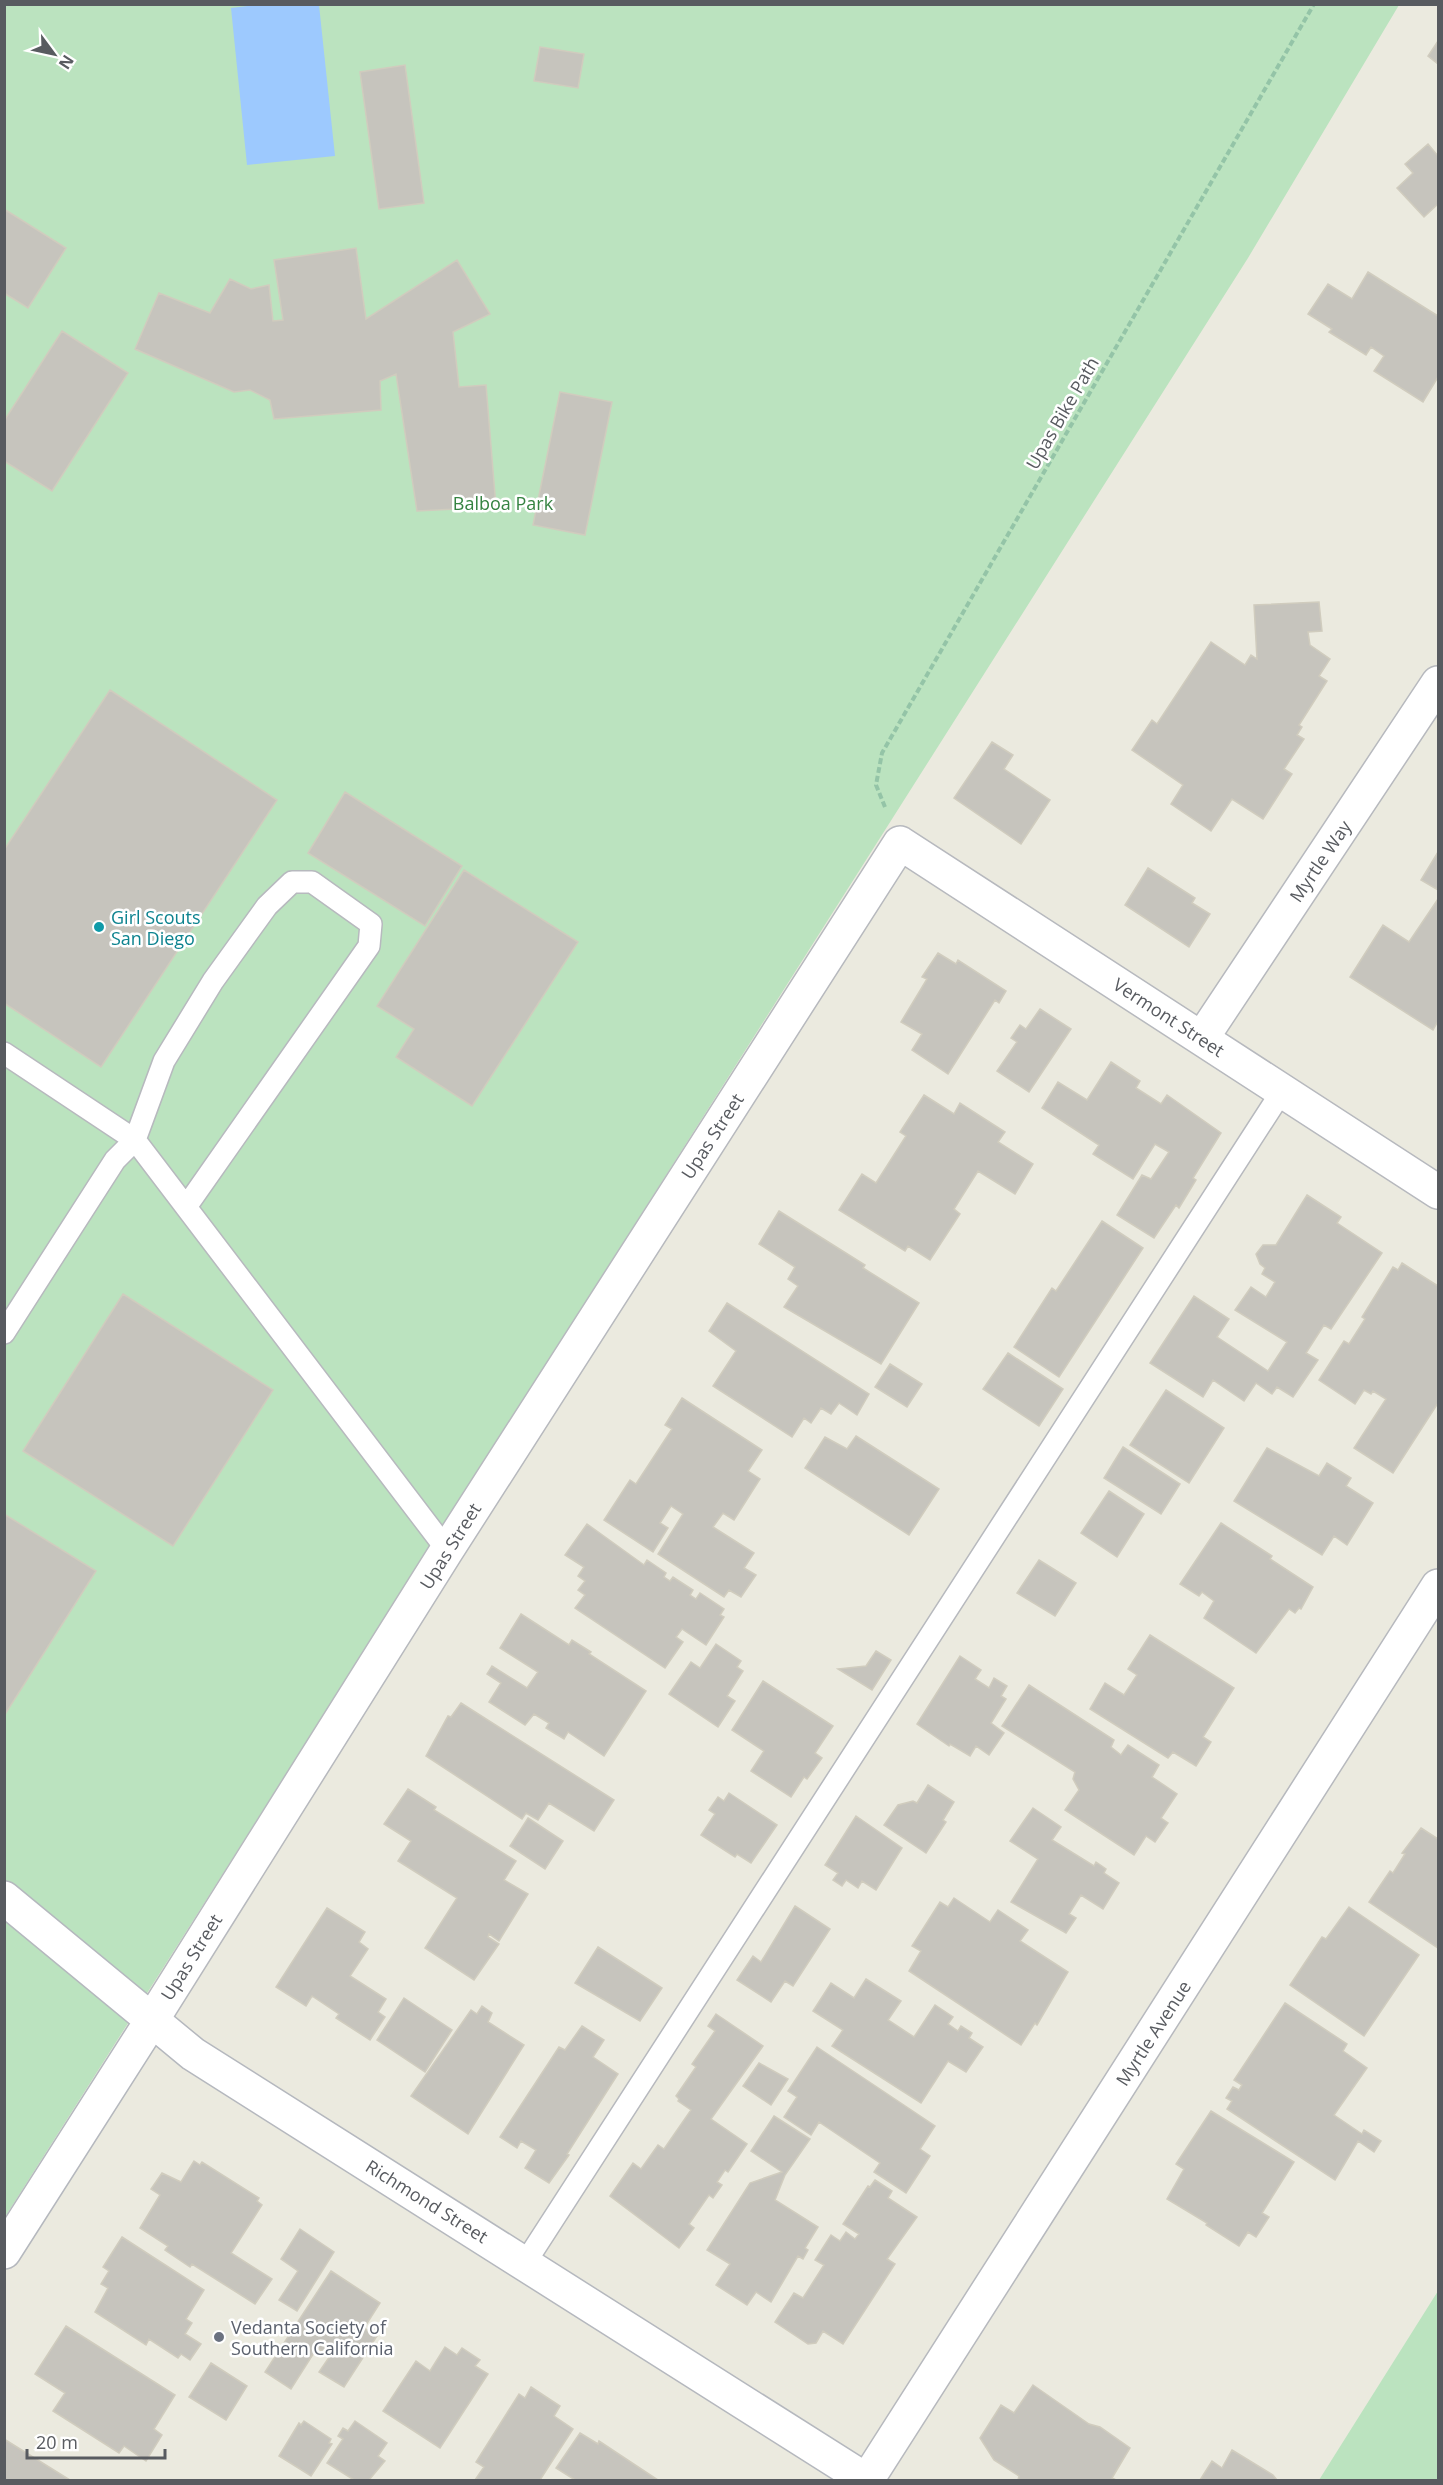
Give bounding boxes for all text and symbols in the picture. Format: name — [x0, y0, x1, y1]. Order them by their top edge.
north arrow — [24, 24, 84, 84]
text: N — [54, 51, 79, 74]
street label: Upas Bike Path — [1020, 352, 1104, 474]
park label: Balboa Park — [453, 491, 554, 515]
street label: Myrtle Way — [1284, 815, 1357, 907]
place label: Girl Scouts San Diego — [111, 905, 201, 950]
marker: Girl Scouts San Diego — [92, 920, 106, 934]
street label: Vermont Street — [1109, 972, 1229, 1062]
street label: Upas Street — [675, 1089, 749, 1183]
street label: Upas Street — [414, 1498, 486, 1594]
street label: Upas Street — [155, 1909, 227, 2005]
street label: Myrtle Avenue — [1110, 1976, 1196, 2090]
street label: Richmond Street — [361, 2154, 493, 2248]
place label: Vedanta Society of Southern California — [231, 2315, 394, 2360]
marker: Vedanta Society of Southern California — [212, 2330, 226, 2344]
scale bar — [27, 2422, 165, 2460]
text: 20 m — [36, 2430, 78, 2454]

